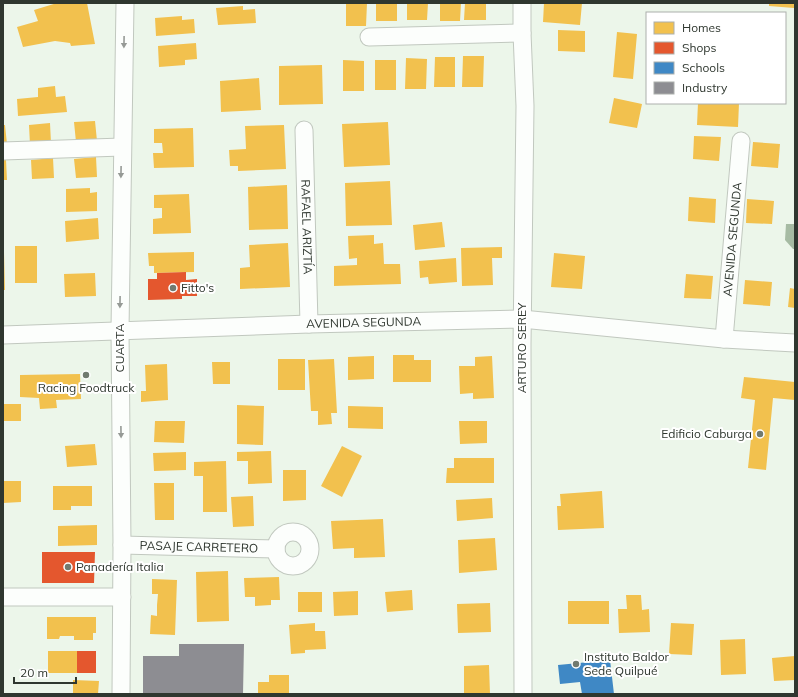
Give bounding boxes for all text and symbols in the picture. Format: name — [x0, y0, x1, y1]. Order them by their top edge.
legend — [646, 12, 786, 104]
text: Homes — [682, 20, 721, 35]
one-way arrow — [121, 36, 127, 49]
text: Shops — [682, 40, 717, 55]
text: Schools — [682, 60, 725, 75]
text: Industry — [682, 80, 728, 95]
one-way arrow — [118, 166, 124, 179]
street label: RAFAEL ARIZTÍA — [298, 179, 316, 275]
street label: AVENIDA SEGUNDA — [720, 181, 744, 297]
place label: Fitto's — [181, 280, 214, 295]
marker: Fitto's — [168, 283, 178, 293]
one-way arrow — [117, 296, 123, 309]
street label: ARTURO SEREY — [514, 302, 529, 393]
street label: AVENIDA SEGUNDA — [306, 313, 422, 331]
street label: CUARTA — [112, 323, 127, 372]
marker: Racing Foodtruck — [81, 370, 91, 380]
place label: Racing Foodtruck — [38, 380, 135, 395]
one-way arrow — [118, 426, 124, 439]
place label: Edificio Caburga — [661, 426, 752, 441]
marker: Edificio Caburga — [755, 429, 765, 439]
street label: PASAJE CARRETERO — [140, 537, 258, 556]
place label: Panadería Italia — [76, 559, 164, 574]
marker: Panadería Italia — [63, 562, 73, 572]
place label: Instituto Baldor Sede Quilpué — [584, 649, 670, 678]
scale bar — [14, 659, 76, 685]
marker: Instituto Baldor Sede Quilpué — [571, 659, 581, 669]
text: 20 m — [20, 665, 48, 680]

